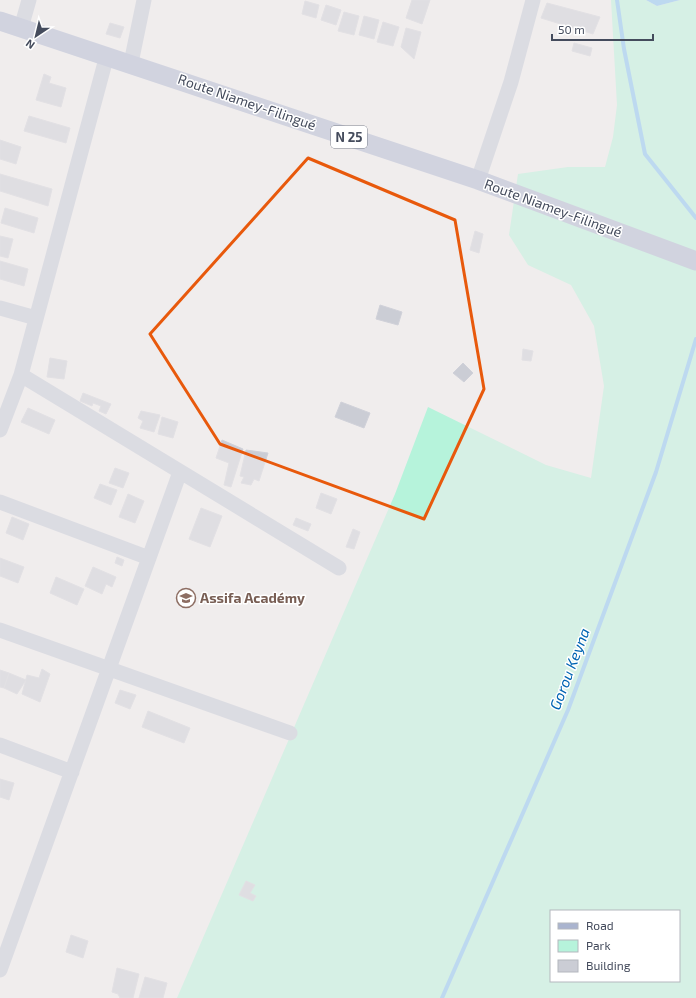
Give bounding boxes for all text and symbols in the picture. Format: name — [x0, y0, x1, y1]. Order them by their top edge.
north arrow — [16, 16, 56, 56]
scale bar — [552, 16, 653, 42]
text: 50 m — [558, 22, 585, 36]
text: N — [23, 37, 37, 52]
street label: Route Niamey-Filingué — [176, 70, 319, 133]
road number: N 25 — [331, 126, 367, 148]
street label: Route Niamey-Filingué — [482, 175, 624, 240]
school or university icon: Assifa Académy — [175, 587, 197, 609]
place label: Assifa Académy — [200, 589, 305, 606]
water label: Gorou Keyna — [545, 625, 594, 712]
legend — [550, 910, 680, 982]
text: Road — [586, 918, 614, 932]
text: Park — [586, 938, 611, 952]
text: Building — [586, 958, 631, 972]

